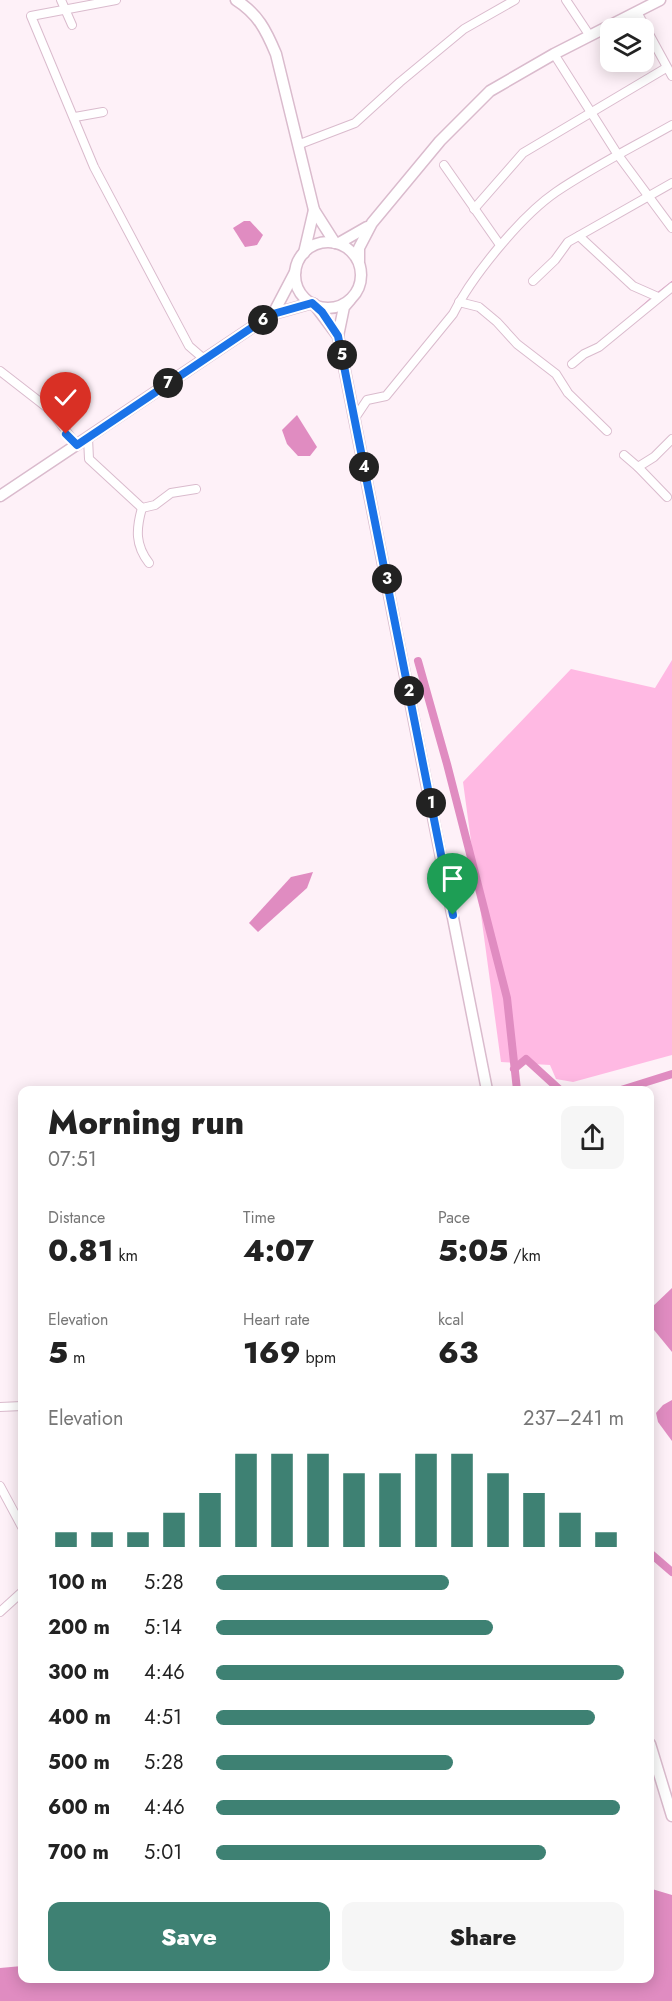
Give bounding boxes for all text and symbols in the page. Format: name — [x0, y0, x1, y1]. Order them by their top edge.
map controls — [600, 18, 654, 72]
button: layers — [600, 18, 654, 72]
pin: 6 — [248, 305, 278, 335]
text: 6 — [258, 308, 268, 331]
pin: 5 — [327, 340, 357, 370]
text: 5 — [337, 343, 347, 366]
pin: 7 — [153, 368, 183, 398]
text: 7 — [163, 371, 173, 394]
pin — [40, 372, 91, 434]
icon: check — [49, 381, 82, 414]
pin: 4 — [349, 452, 379, 482]
text: 4 — [358, 455, 370, 478]
pin: 3 — [372, 564, 402, 594]
text: 3 — [382, 567, 392, 590]
pin: 2 — [394, 676, 424, 706]
text: 2 — [404, 679, 414, 702]
pin: 1 — [416, 788, 446, 818]
text: 1 — [427, 791, 435, 814]
pin — [427, 853, 478, 915]
icon: arrive — [436, 862, 469, 895]
text: Morning run — [48, 1099, 244, 1146]
button: share — [561, 1106, 624, 1169]
text: 07:51 — [48, 1145, 97, 1174]
text: Distance — [48, 1206, 105, 1229]
text: Time — [243, 1206, 275, 1229]
text: Pace — [438, 1206, 470, 1229]
text: 0.81 — [48, 1229, 114, 1272]
text: 4:07 — [243, 1229, 314, 1272]
text: 5:05 — [438, 1229, 508, 1272]
text: km — [114, 1244, 138, 1267]
text: /km — [508, 1244, 541, 1267]
text: Elevation — [48, 1308, 108, 1331]
text: Heart rate — [243, 1308, 310, 1331]
text: kcal — [438, 1308, 464, 1331]
text: 5 — [48, 1331, 68, 1374]
text: 169 — [243, 1331, 301, 1374]
text: 63 — [438, 1331, 478, 1374]
text: m — [68, 1346, 85, 1369]
text: bpm — [301, 1346, 336, 1369]
text: Elevation — [48, 1404, 123, 1433]
text: 237–241 m — [523, 1404, 624, 1433]
text: 100 m — [48, 1568, 107, 1597]
text: 5:28 — [144, 1568, 184, 1597]
text: 200 m — [48, 1613, 110, 1642]
text: 5:14 — [144, 1613, 182, 1642]
text: 300 m — [48, 1658, 109, 1687]
text: 4:46 — [144, 1658, 185, 1687]
text: 400 m — [48, 1703, 111, 1732]
text: 4:51 — [144, 1703, 182, 1732]
text: 500 m — [48, 1748, 110, 1777]
text: 5:28 — [144, 1748, 184, 1777]
text: 600 m — [48, 1793, 110, 1822]
text: 4:46 — [144, 1793, 185, 1822]
text: 700 m — [48, 1838, 109, 1867]
text: 5:01 — [144, 1838, 182, 1867]
button: Save — [48, 1902, 330, 1971]
button: Share — [342, 1902, 624, 1971]

